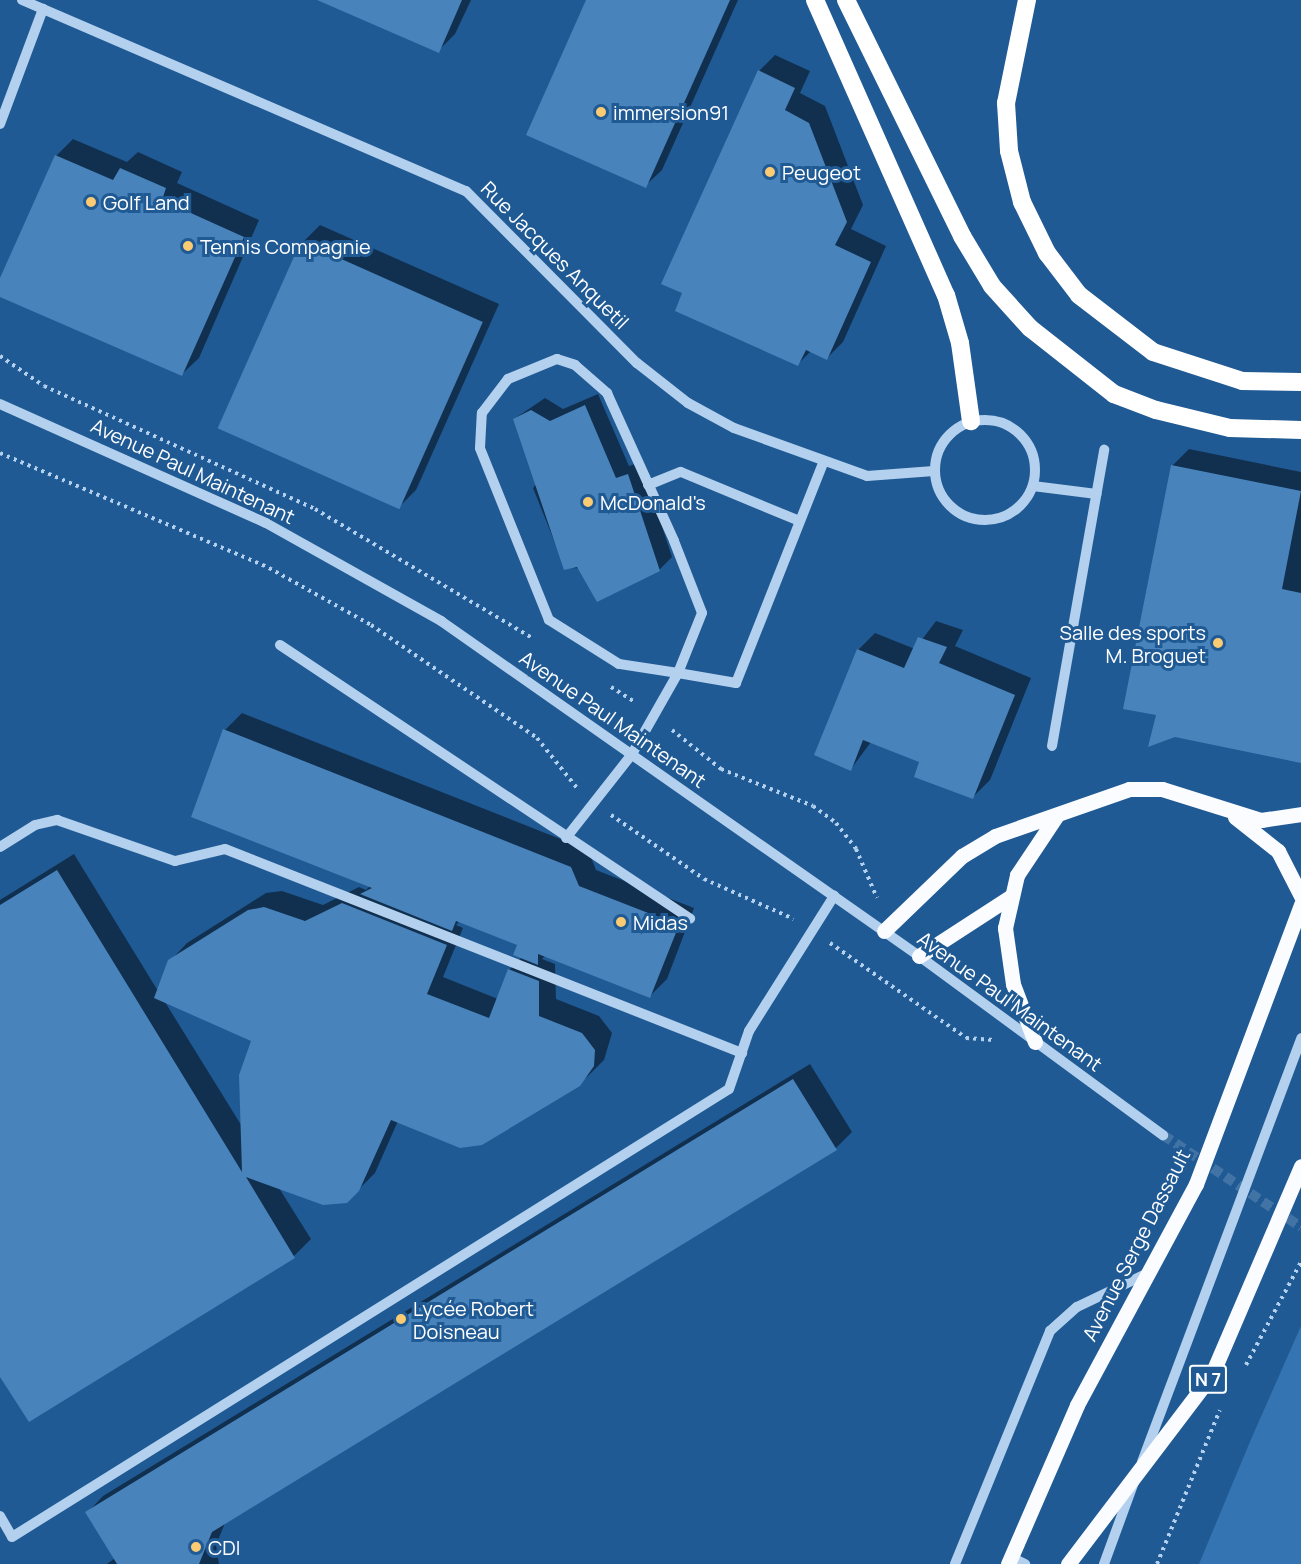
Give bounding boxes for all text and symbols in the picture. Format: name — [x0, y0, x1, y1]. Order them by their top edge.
place label: immersion91 — [613, 100, 729, 124]
marker: immersion91 — [594, 105, 608, 119]
place label: Peugeot — [782, 160, 861, 184]
marker: Peugeot — [763, 165, 777, 179]
street label: Rue Jacques Anquetil — [476, 176, 634, 334]
place label: Golf Land — [103, 190, 190, 214]
marker: Golf Land — [84, 195, 98, 209]
place label: Tennis Compagnie — [200, 234, 371, 258]
marker: Tennis Compagnie — [181, 239, 195, 253]
street label: Avenue Paul Maintenant — [87, 413, 299, 529]
place label: McDonald's — [600, 490, 706, 514]
marker: McDonald's — [581, 495, 595, 509]
place label: Salle des sports M. Broguet — [1060, 620, 1206, 667]
marker: Salle des sports M. Broguet — [1211, 636, 1225, 650]
street label: Avenue Paul Maintenant — [515, 645, 711, 793]
place label: Midas — [633, 910, 688, 934]
marker: Midas — [614, 915, 628, 929]
street label: Avenue Paul Maintenant — [913, 926, 1107, 1076]
street label: Avenue Serge Dassault — [1077, 1145, 1195, 1345]
place label: Lycée Robert Doisneau — [413, 1296, 534, 1343]
marker: Lycée Robert Doisneau — [394, 1312, 408, 1326]
road number: N 7 — [1188, 1364, 1228, 1394]
place label: CDI — [208, 1535, 240, 1559]
marker: CDI — [189, 1540, 203, 1554]

